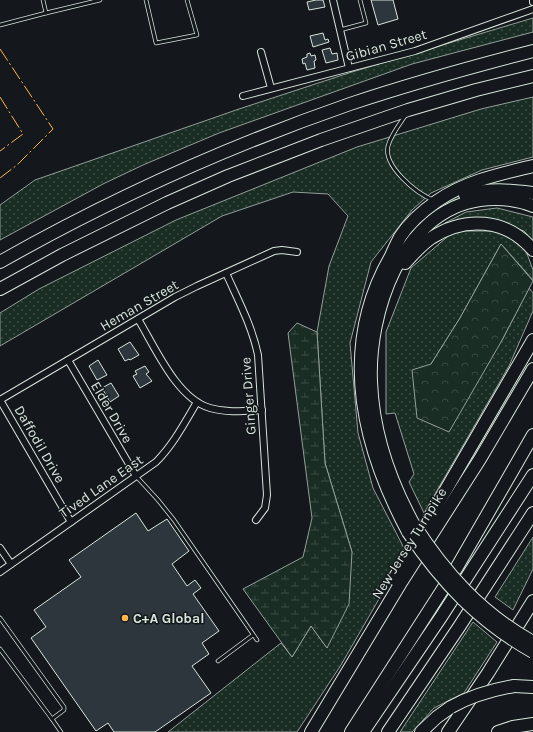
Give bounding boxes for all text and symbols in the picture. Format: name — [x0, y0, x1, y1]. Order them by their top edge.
street label: Gibian Street — [344, 26, 429, 65]
street label: Heman Street — [97, 276, 181, 335]
street label: Ginger Drive — [237, 357, 260, 435]
street label: Elder Drive — [87, 378, 136, 446]
street label: Daffodil Drive — [11, 402, 69, 486]
street label: Tived Lane East — [56, 451, 146, 522]
street label: New Jersey Turnpike — [368, 484, 451, 602]
place label: C+A Global — [133, 610, 204, 627]
marker: C+A Global — [120, 613, 130, 623]

